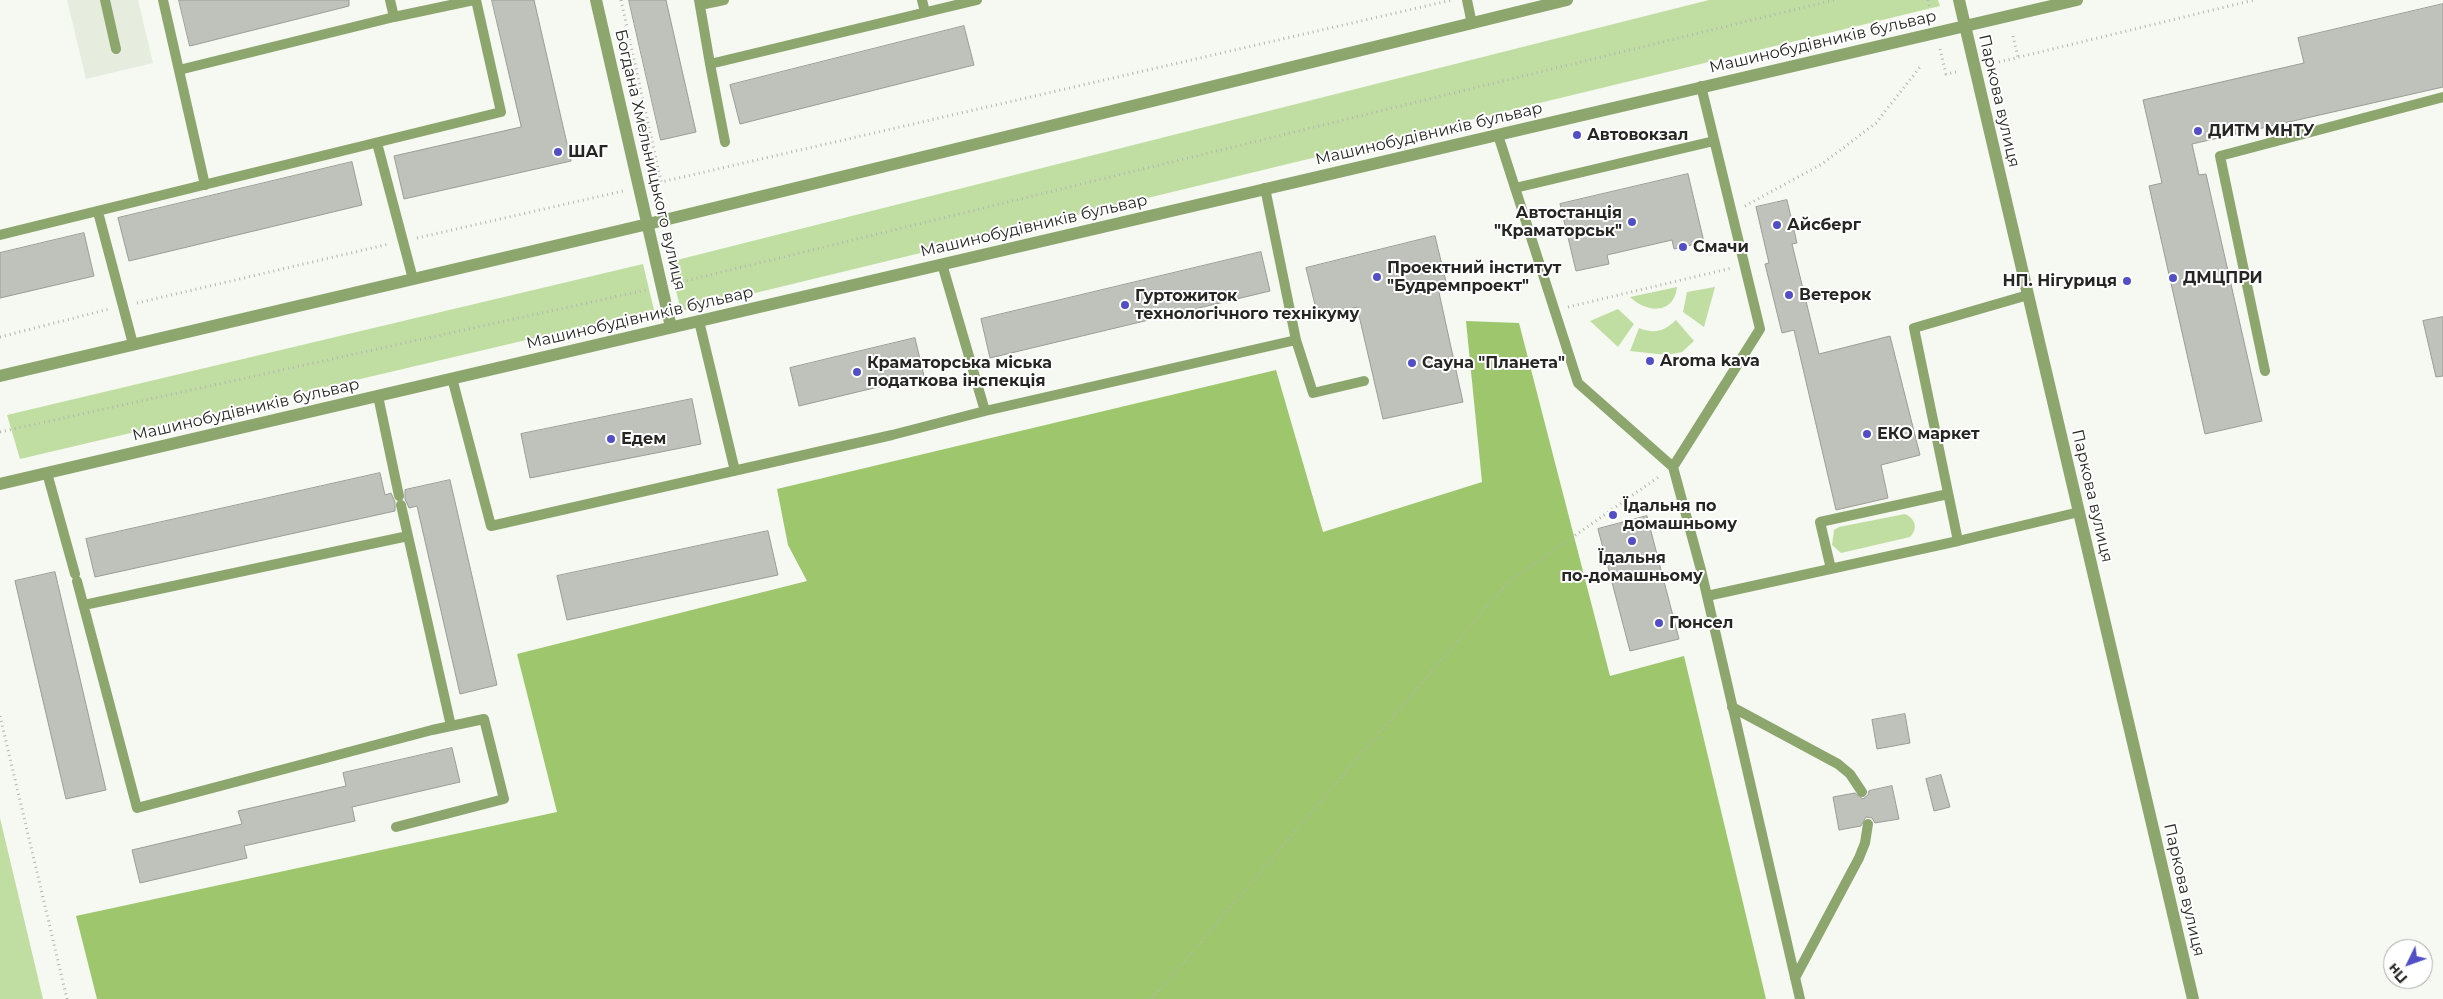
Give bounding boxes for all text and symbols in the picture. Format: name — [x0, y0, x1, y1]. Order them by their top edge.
street label: Машинобудівників бульвар — [1708, 7, 1938, 77]
street label: Богдана Хмельницького вулиця — [611, 28, 689, 292]
street label: Паркова вулиця — [1974, 33, 2024, 169]
street label: Машинобудівників бульвар — [1314, 99, 1544, 169]
place label: ДИТМ МНТУ — [2208, 121, 2314, 141]
place label: Автовокзал — [1587, 125, 1688, 145]
marker: ДИТМ МНТУ — [2192, 125, 2204, 137]
marker: Автовокзал — [1571, 129, 1583, 141]
place label: ШАГ — [568, 142, 608, 162]
marker: ШАГ — [552, 146, 564, 158]
street label: Машинобудівників бульвар — [919, 191, 1149, 261]
place label: Автостанція "Краматорськ" — [1494, 203, 1622, 241]
place label: Айсберг — [1787, 215, 1861, 235]
marker: Автостанція "Краматорськ" — [1626, 216, 1638, 228]
marker: Айсберг — [1771, 219, 1783, 231]
place label: Смачи — [1693, 237, 1749, 257]
marker: Смачи — [1677, 241, 1689, 253]
place label: Проектний інститут "Будремпроект" — [1387, 258, 1561, 296]
place label: ДМЦПРИ — [2183, 268, 2263, 288]
marker: Проектний інститут "Будремпроект" — [1371, 271, 1383, 283]
place label: НП. Нігуриця — [2002, 271, 2117, 291]
marker: ДМЦПРИ — [2167, 272, 2179, 284]
marker: НП. Нігуриця — [2121, 275, 2133, 287]
street label: Машинобудівників бульвар — [525, 283, 755, 353]
place label: Ветерок — [1799, 285, 1871, 305]
place label: Гуртожиток технологічного технікуму — [1135, 286, 1359, 324]
marker: Ветерок — [1783, 289, 1795, 301]
marker: Гуртожиток технологічного технікуму — [1119, 299, 1131, 311]
place label: Aroma kava — [1660, 351, 1760, 371]
place label: Краматорська міська податкова інспекція — [867, 353, 1052, 391]
place label: Сауна "Планета" — [1422, 353, 1565, 373]
marker: Aroma kava — [1644, 355, 1656, 367]
marker: Сауна "Планета" — [1406, 357, 1418, 369]
marker: Краматорська міська податкова інспекція — [851, 366, 863, 378]
street label: Машинобудівників бульвар — [131, 375, 361, 445]
place label: ЕКО маркет — [1877, 424, 1980, 444]
marker: ЕКО маркет — [1861, 428, 1873, 440]
street label: Паркова вулиця — [2067, 428, 2117, 564]
place label: Едем — [621, 429, 666, 449]
marker: Едем — [605, 433, 617, 445]
place label: Їдальня по домашньому — [1623, 496, 1737, 534]
marker: Їдальня по домашньому — [1607, 509, 1619, 521]
marker: Їдальня по-домашньому — [1626, 535, 1638, 547]
place label: Їдальня по-домашньому — [1561, 548, 1703, 586]
place label: Гюнсел — [1669, 613, 1733, 633]
marker: Гюнсел — [1653, 617, 1665, 629]
street label: Паркова вулиця — [2159, 822, 2209, 958]
north arrow — [2383, 939, 2433, 989]
text: Пн — [2384, 960, 2411, 987]

